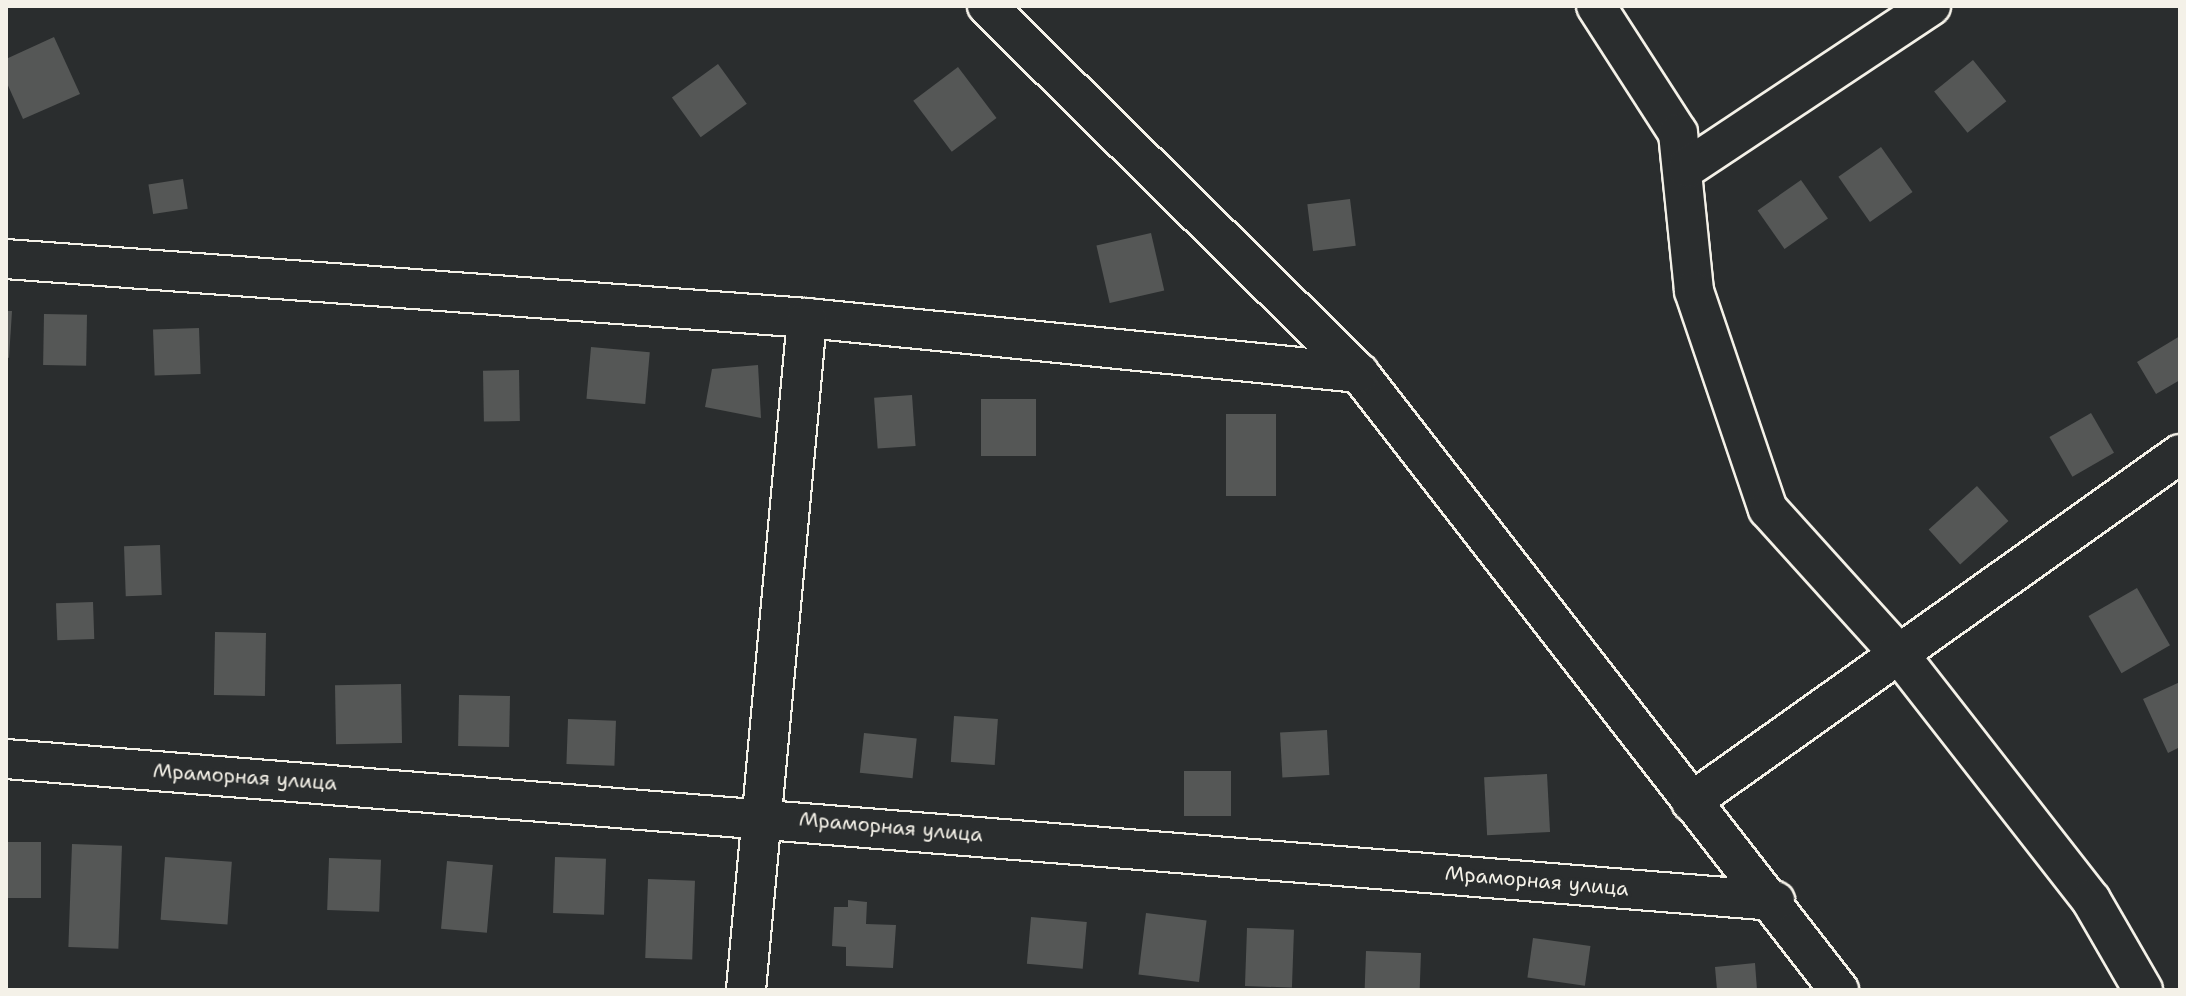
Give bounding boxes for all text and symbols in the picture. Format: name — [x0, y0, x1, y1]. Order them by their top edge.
street label: Мраморная улица — [152, 759, 338, 795]
street label: Мраморная улица — [798, 807, 984, 847]
street label: Мраморная улица — [1444, 861, 1630, 901]

